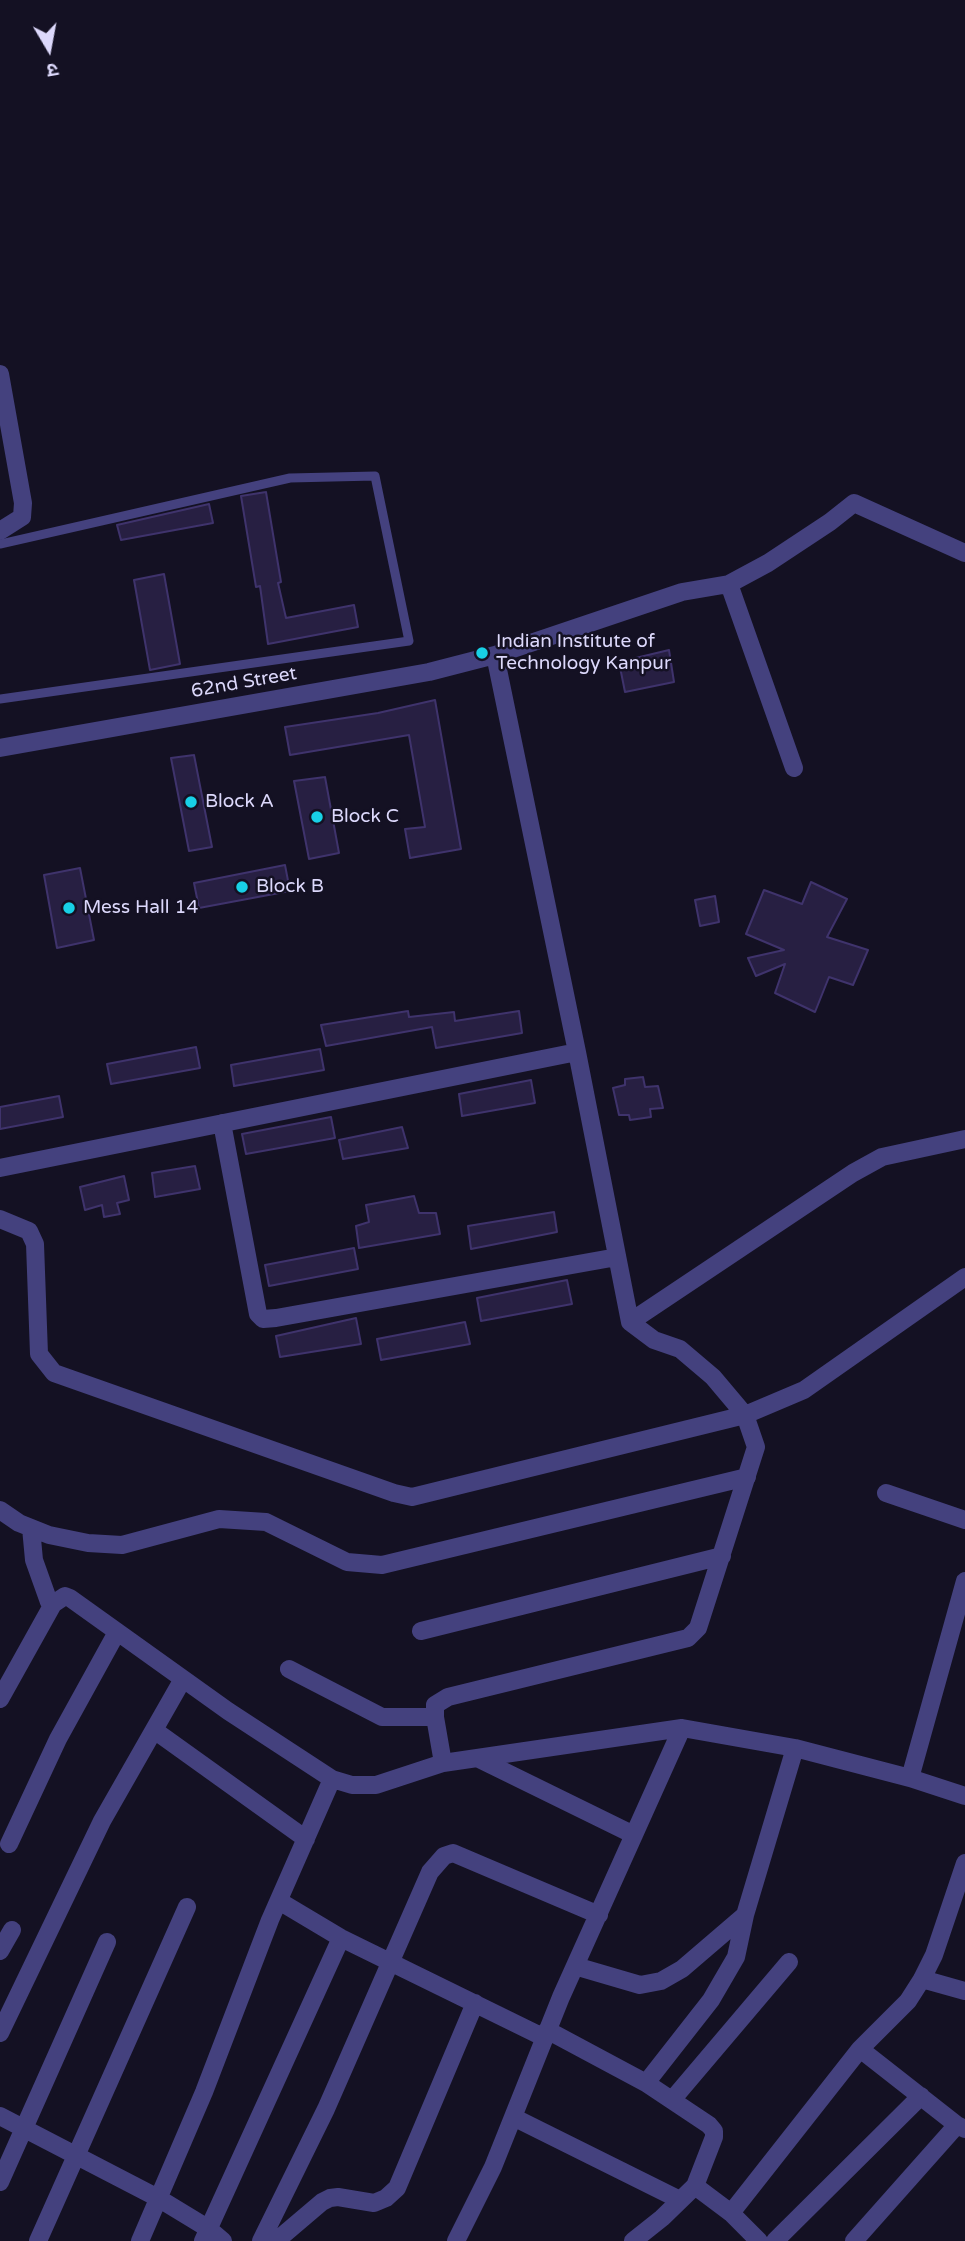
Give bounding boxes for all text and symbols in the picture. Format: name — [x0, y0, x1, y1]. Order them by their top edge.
north arrow — [14, 14, 84, 84]
text: उ — [45, 58, 60, 81]
place label: Indian Institute of Technology Kanpur — [496, 631, 671, 675]
marker: Indian Institute of Technology Kanpur — [474, 645, 490, 661]
street label: 62nd Street — [189, 663, 299, 703]
place label: Block A — [205, 791, 274, 813]
marker: Block A — [183, 794, 199, 810]
place label: Block C — [331, 806, 399, 828]
marker: Block C — [309, 809, 325, 825]
place label: Block B — [256, 876, 324, 898]
marker: Block B — [234, 879, 250, 895]
place label: Mess Hall 14 — [83, 897, 198, 919]
marker: Mess Hall 14 — [61, 900, 77, 916]

